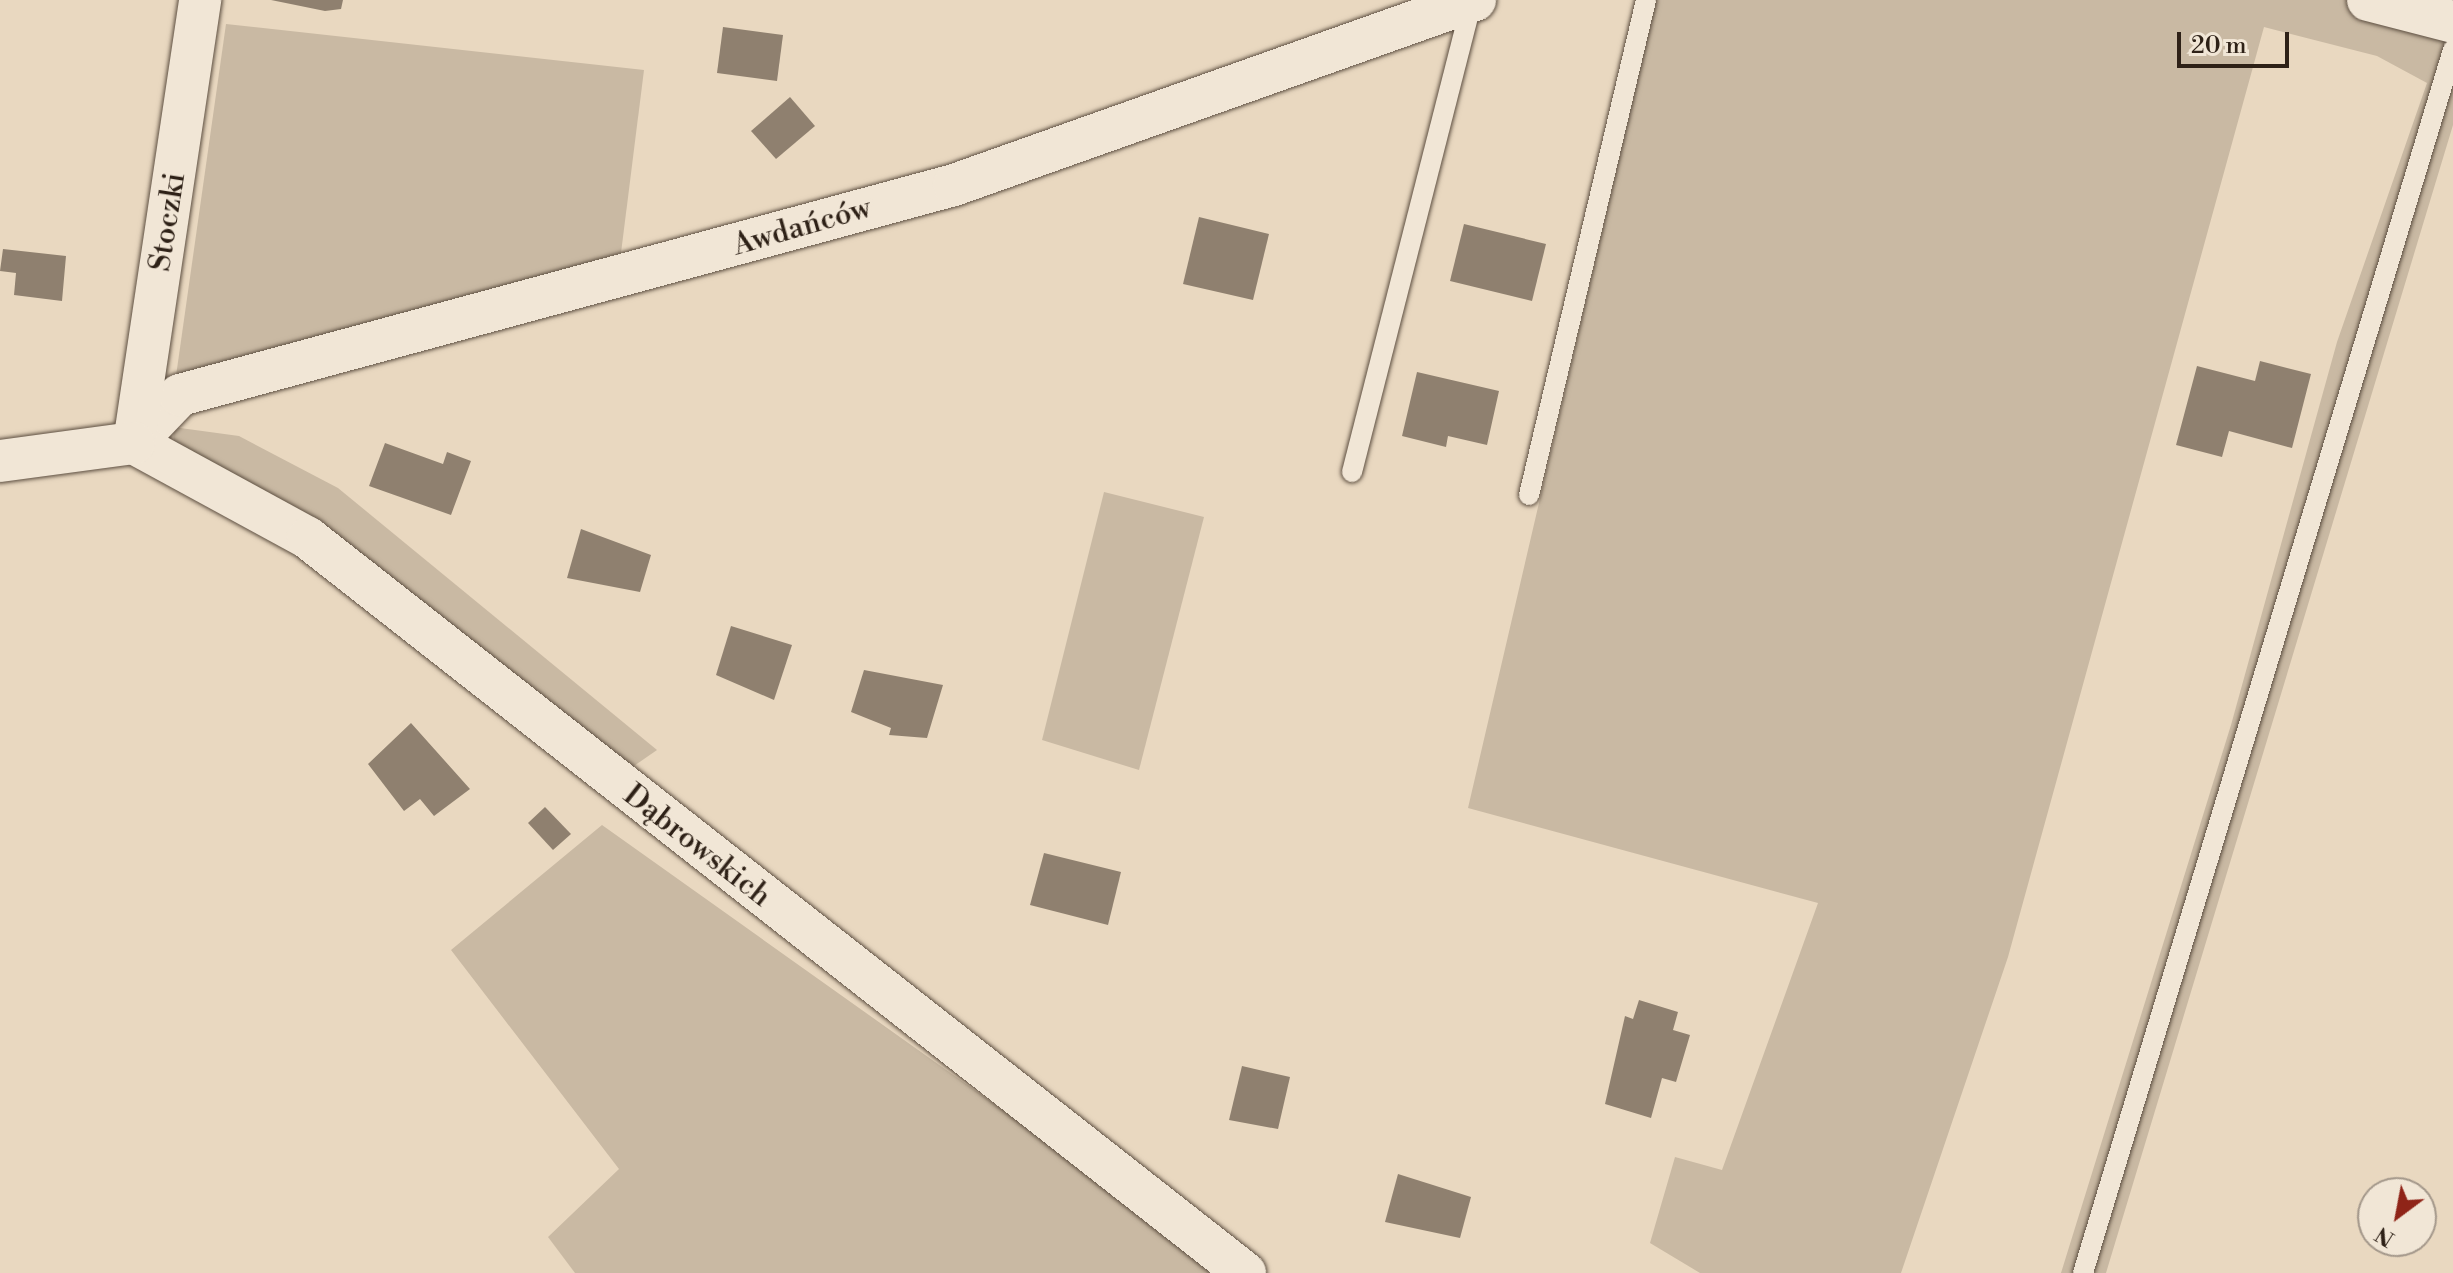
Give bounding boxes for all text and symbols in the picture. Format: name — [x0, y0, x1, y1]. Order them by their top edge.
scale bar — [2181, 16, 2293, 66]
text: 20 m — [2191, 31, 2247, 61]
street label: Stoczki — [142, 170, 194, 274]
street label: Awdańców — [729, 190, 875, 264]
street label: Dąbrowskich — [616, 777, 778, 915]
north arrow — [2357, 1177, 2437, 1257]
text: N — [2371, 1220, 2400, 1252]

